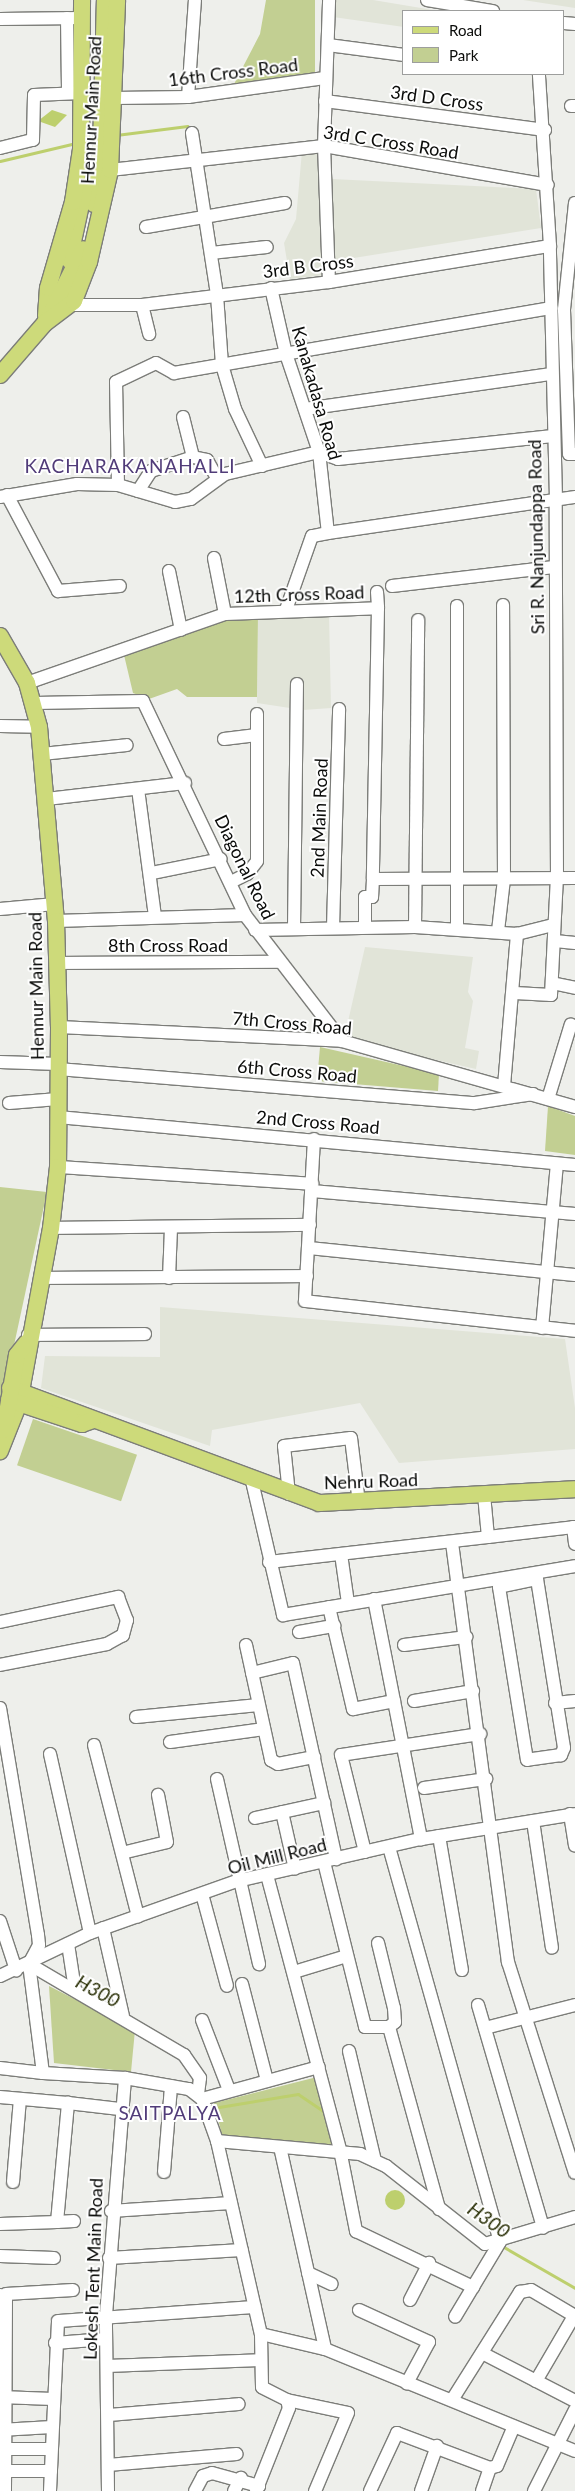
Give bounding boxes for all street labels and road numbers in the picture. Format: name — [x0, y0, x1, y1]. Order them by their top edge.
street label: Hennur Main Road — [76, 35, 106, 185]
street label: 16th Cross Road — [167, 53, 299, 91]
street label: 3rd D Cross — [389, 81, 485, 115]
street label: 3rd C Cross Road — [322, 121, 460, 163]
street label: 3rd B Cross — [261, 250, 355, 282]
street label: Kanakadasa Road — [288, 324, 346, 462]
street label: Sri R. Nanjundappa Road — [524, 439, 548, 635]
street label: 12th Cross Road — [233, 581, 365, 607]
street label: 2nd Main Road — [306, 758, 332, 878]
street label: Diagonal Road — [210, 811, 280, 923]
street label: Hennur Main Road — [24, 912, 48, 1060]
street label: 8th Cross Road — [108, 934, 228, 956]
street label: 7th Cross Road — [231, 1007, 353, 1039]
street label: 6th Cross Road — [236, 1055, 358, 1087]
street label: 2nd Cross Road — [255, 1106, 381, 1138]
street label: Nehru Road — [324, 1469, 418, 1493]
street label: Oil Mill Road — [225, 1833, 329, 1879]
street label: Lokesh Tent Main Road — [79, 2177, 107, 2361]

